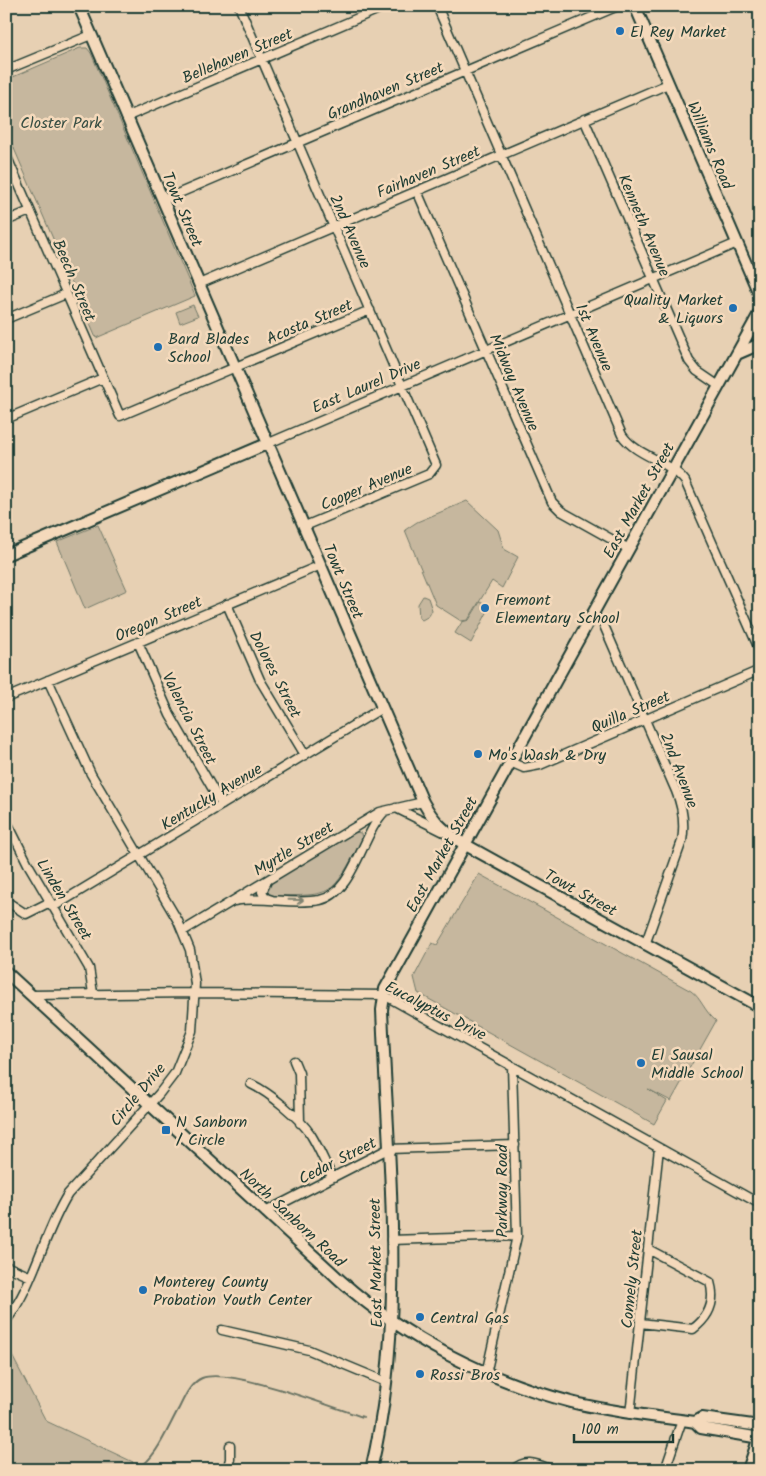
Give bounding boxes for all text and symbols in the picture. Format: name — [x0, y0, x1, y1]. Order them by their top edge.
place label: El Rey Market — [630, 20, 727, 45]
street label: Bellehaven Street — [178, 22, 298, 91]
marker: El Rey Market — [614, 25, 626, 37]
street label: Grandhaven Street — [323, 55, 449, 127]
street label: Williams Road — [680, 98, 740, 194]
park label: Closter Park — [20, 111, 102, 136]
street label: Fairhaven Street — [373, 139, 485, 205]
street label: Towt Street — [155, 168, 209, 252]
street label: Kenneth Avenue — [611, 170, 676, 281]
street label: 2nd Avenue — [322, 190, 377, 273]
street label: Beech Street — [45, 236, 102, 326]
place label: Quality Market & Liquors — [623, 288, 724, 331]
street label: Acosta Street — [263, 293, 357, 352]
street label: 1st Avenue — [568, 300, 619, 375]
marker: Quality Market & Liquors — [727, 302, 739, 314]
place label: Bard Blades School — [168, 327, 249, 370]
street label: Midway Avenue — [482, 330, 545, 435]
marker: Bard Blades School — [152, 341, 164, 353]
street label: East Laurel Drive — [308, 352, 425, 421]
street label: East Market Street — [597, 437, 682, 563]
street label: Cooper Avenue — [317, 457, 416, 518]
street label: Towt Street — [316, 540, 370, 624]
place label: Fremont Elementary School — [495, 588, 620, 631]
street label: Oregon Street — [111, 589, 207, 649]
marker: Fremont Elementary School — [479, 602, 491, 614]
street label: Dolores Street — [242, 627, 308, 723]
street label: Valencia Street — [155, 668, 223, 770]
street label: Quilla Street — [587, 684, 675, 740]
street label: 2nd Avenue — [653, 729, 704, 812]
place label: Mo's Wash & Dry — [488, 743, 607, 768]
marker: Mo's Wash & Dry — [472, 748, 484, 760]
street label: Kentucky Avenue — [156, 757, 267, 838]
street label: East Market Street — [400, 791, 485, 917]
street label: Myrtle Street — [249, 815, 339, 883]
street label: Linden Street — [29, 854, 98, 946]
street label: Towt Street — [539, 863, 622, 924]
one-way arrow — [288, 895, 304, 905]
street label: Eucalyptus Drive — [380, 975, 491, 1048]
place label: El Sausal Middle School — [651, 1043, 744, 1086]
marker: El Sausal Middle School — [635, 1057, 647, 1069]
street label: Circle Drive — [104, 1058, 172, 1132]
place label: N Sanborn / Circle — [176, 1110, 247, 1153]
marker: N Sanborn / Circle — [160, 1124, 172, 1136]
street label: Cedar Street — [294, 1131, 382, 1192]
street label: Parkway Road — [490, 1143, 515, 1238]
street label: North Sanborn Road — [233, 1162, 351, 1275]
street label: East Market Street — [363, 1197, 390, 1328]
street label: Connely Street — [615, 1228, 650, 1330]
place label: Monterey County Probation Youth Center — [153, 1270, 313, 1313]
marker: Monterey County Probation Youth Center — [137, 1284, 149, 1296]
place label: Central Gas — [430, 1306, 509, 1331]
marker: Central Gas — [414, 1311, 426, 1323]
place label: Rossi Bros — [430, 1363, 500, 1388]
marker: Rossi Bros — [414, 1368, 426, 1380]
scale bar — [574, 1411, 672, 1443]
text: 100 m — [581, 1418, 619, 1442]

